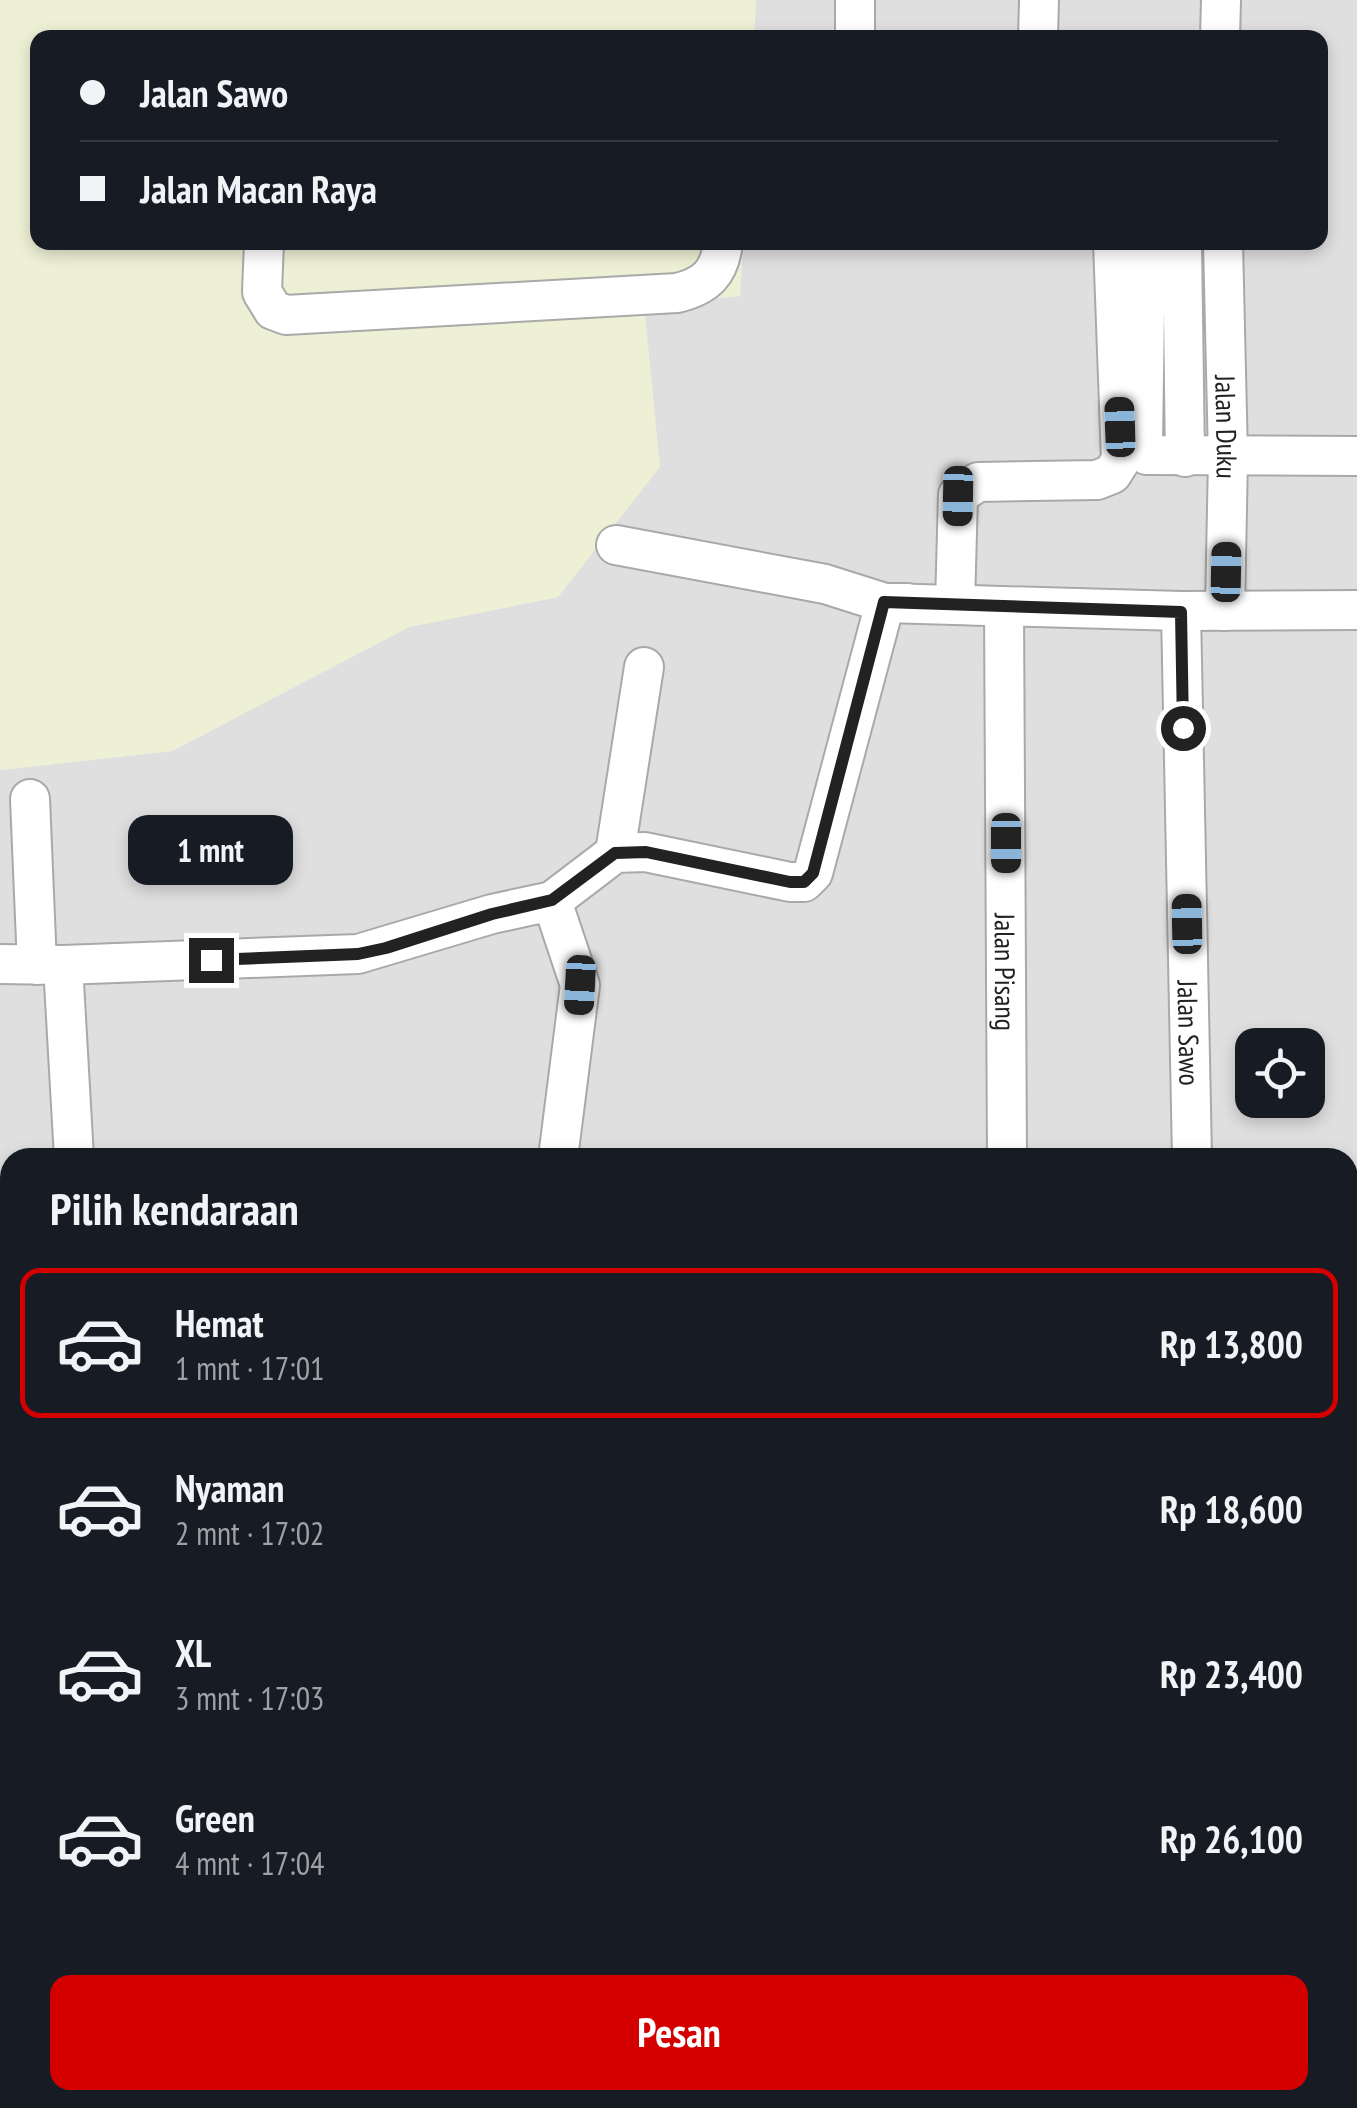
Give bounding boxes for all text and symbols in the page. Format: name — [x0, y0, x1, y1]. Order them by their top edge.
text: Jalan Sawo — [140, 68, 288, 117]
text: Jalan Macan Raya — [140, 164, 377, 213]
street label: Jalan Duku — [1208, 374, 1247, 479]
car — [1104, 396, 1136, 458]
car — [942, 466, 974, 526]
car — [1210, 542, 1242, 602]
route start — [1161, 706, 1206, 751]
car — [991, 813, 1021, 873]
callout: 1 mnt — [128, 815, 294, 885]
text: 1 mnt — [177, 829, 244, 871]
car — [1171, 894, 1203, 954]
street label: Jalan Pisang — [987, 912, 1025, 1031]
route end — [189, 938, 234, 983]
car — [563, 954, 597, 1016]
street label: Jalan Sawo — [1170, 979, 1209, 1086]
map controls — [1235, 1028, 1325, 1118]
button: locate — [1235, 1028, 1325, 1118]
text: Pilih kendaraan — [50, 1179, 299, 1237]
icon: car — [55, 1298, 145, 1388]
text: Hemat — [175, 1298, 263, 1347]
text: Rp 13,800 — [1160, 1319, 1303, 1368]
text: 1 mnt · 17:01 — [175, 1347, 324, 1389]
icon: car — [55, 1463, 145, 1553]
text: Nyaman — [175, 1463, 284, 1512]
text: Rp 18,600 — [1160, 1484, 1303, 1533]
text: 2 mnt · 17:02 — [175, 1512, 324, 1554]
icon: car — [55, 1628, 145, 1718]
text: XL — [175, 1628, 211, 1677]
text: Rp 23,400 — [1160, 1649, 1303, 1698]
text: 3 mnt · 17:03 — [175, 1677, 324, 1719]
icon: car — [55, 1793, 145, 1883]
text: Green — [175, 1793, 255, 1842]
text: Rp 26,100 — [1160, 1814, 1303, 1863]
text: 4 mnt · 17:04 — [175, 1842, 324, 1884]
button: Pesan — [50, 1975, 1308, 2090]

